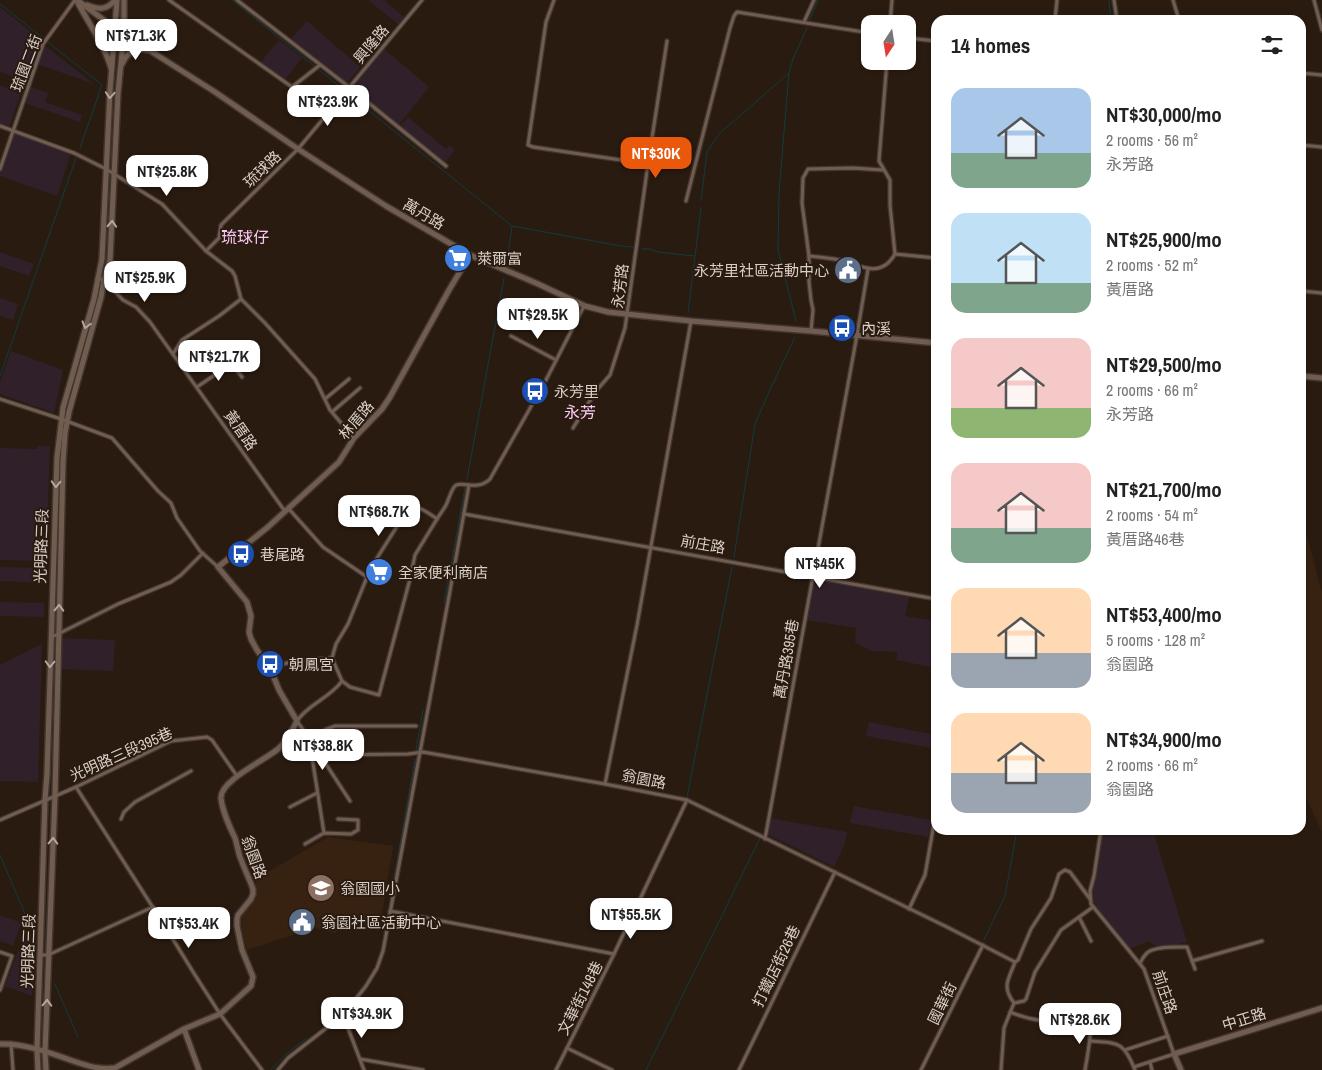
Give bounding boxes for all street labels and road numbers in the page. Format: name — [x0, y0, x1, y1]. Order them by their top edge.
street label: 興隆路 — [348, 20, 394, 68]
street label: 琉園二街 — [5, 31, 47, 95]
street label: 琉球路 — [239, 146, 285, 192]
street label: 萬丹路 — [399, 194, 449, 234]
street label: 永芳路 — [607, 262, 633, 310]
street label: 林厝路 — [333, 396, 379, 444]
street label: 黃厝路 — [219, 406, 263, 454]
street label: 光明路三段 — [29, 508, 53, 584]
street label: 前庄路 — [679, 530, 727, 558]
street label: 萬丹路395巷 — [769, 618, 803, 700]
street label: 光明路三段395巷 — [66, 722, 176, 786]
street label: 翁園路 — [620, 764, 668, 794]
street label: 翁園路 — [236, 832, 272, 882]
street label: 光明路三段 — [16, 913, 40, 989]
street label: 打鐵店街26巷 — [747, 922, 805, 1010]
street label: 文華街148巷 — [552, 957, 608, 1039]
street label: 前庄路 — [1148, 967, 1182, 1017]
street label: 國華街 — [923, 978, 961, 1028]
street label: 中正路 — [1219, 1002, 1269, 1036]

